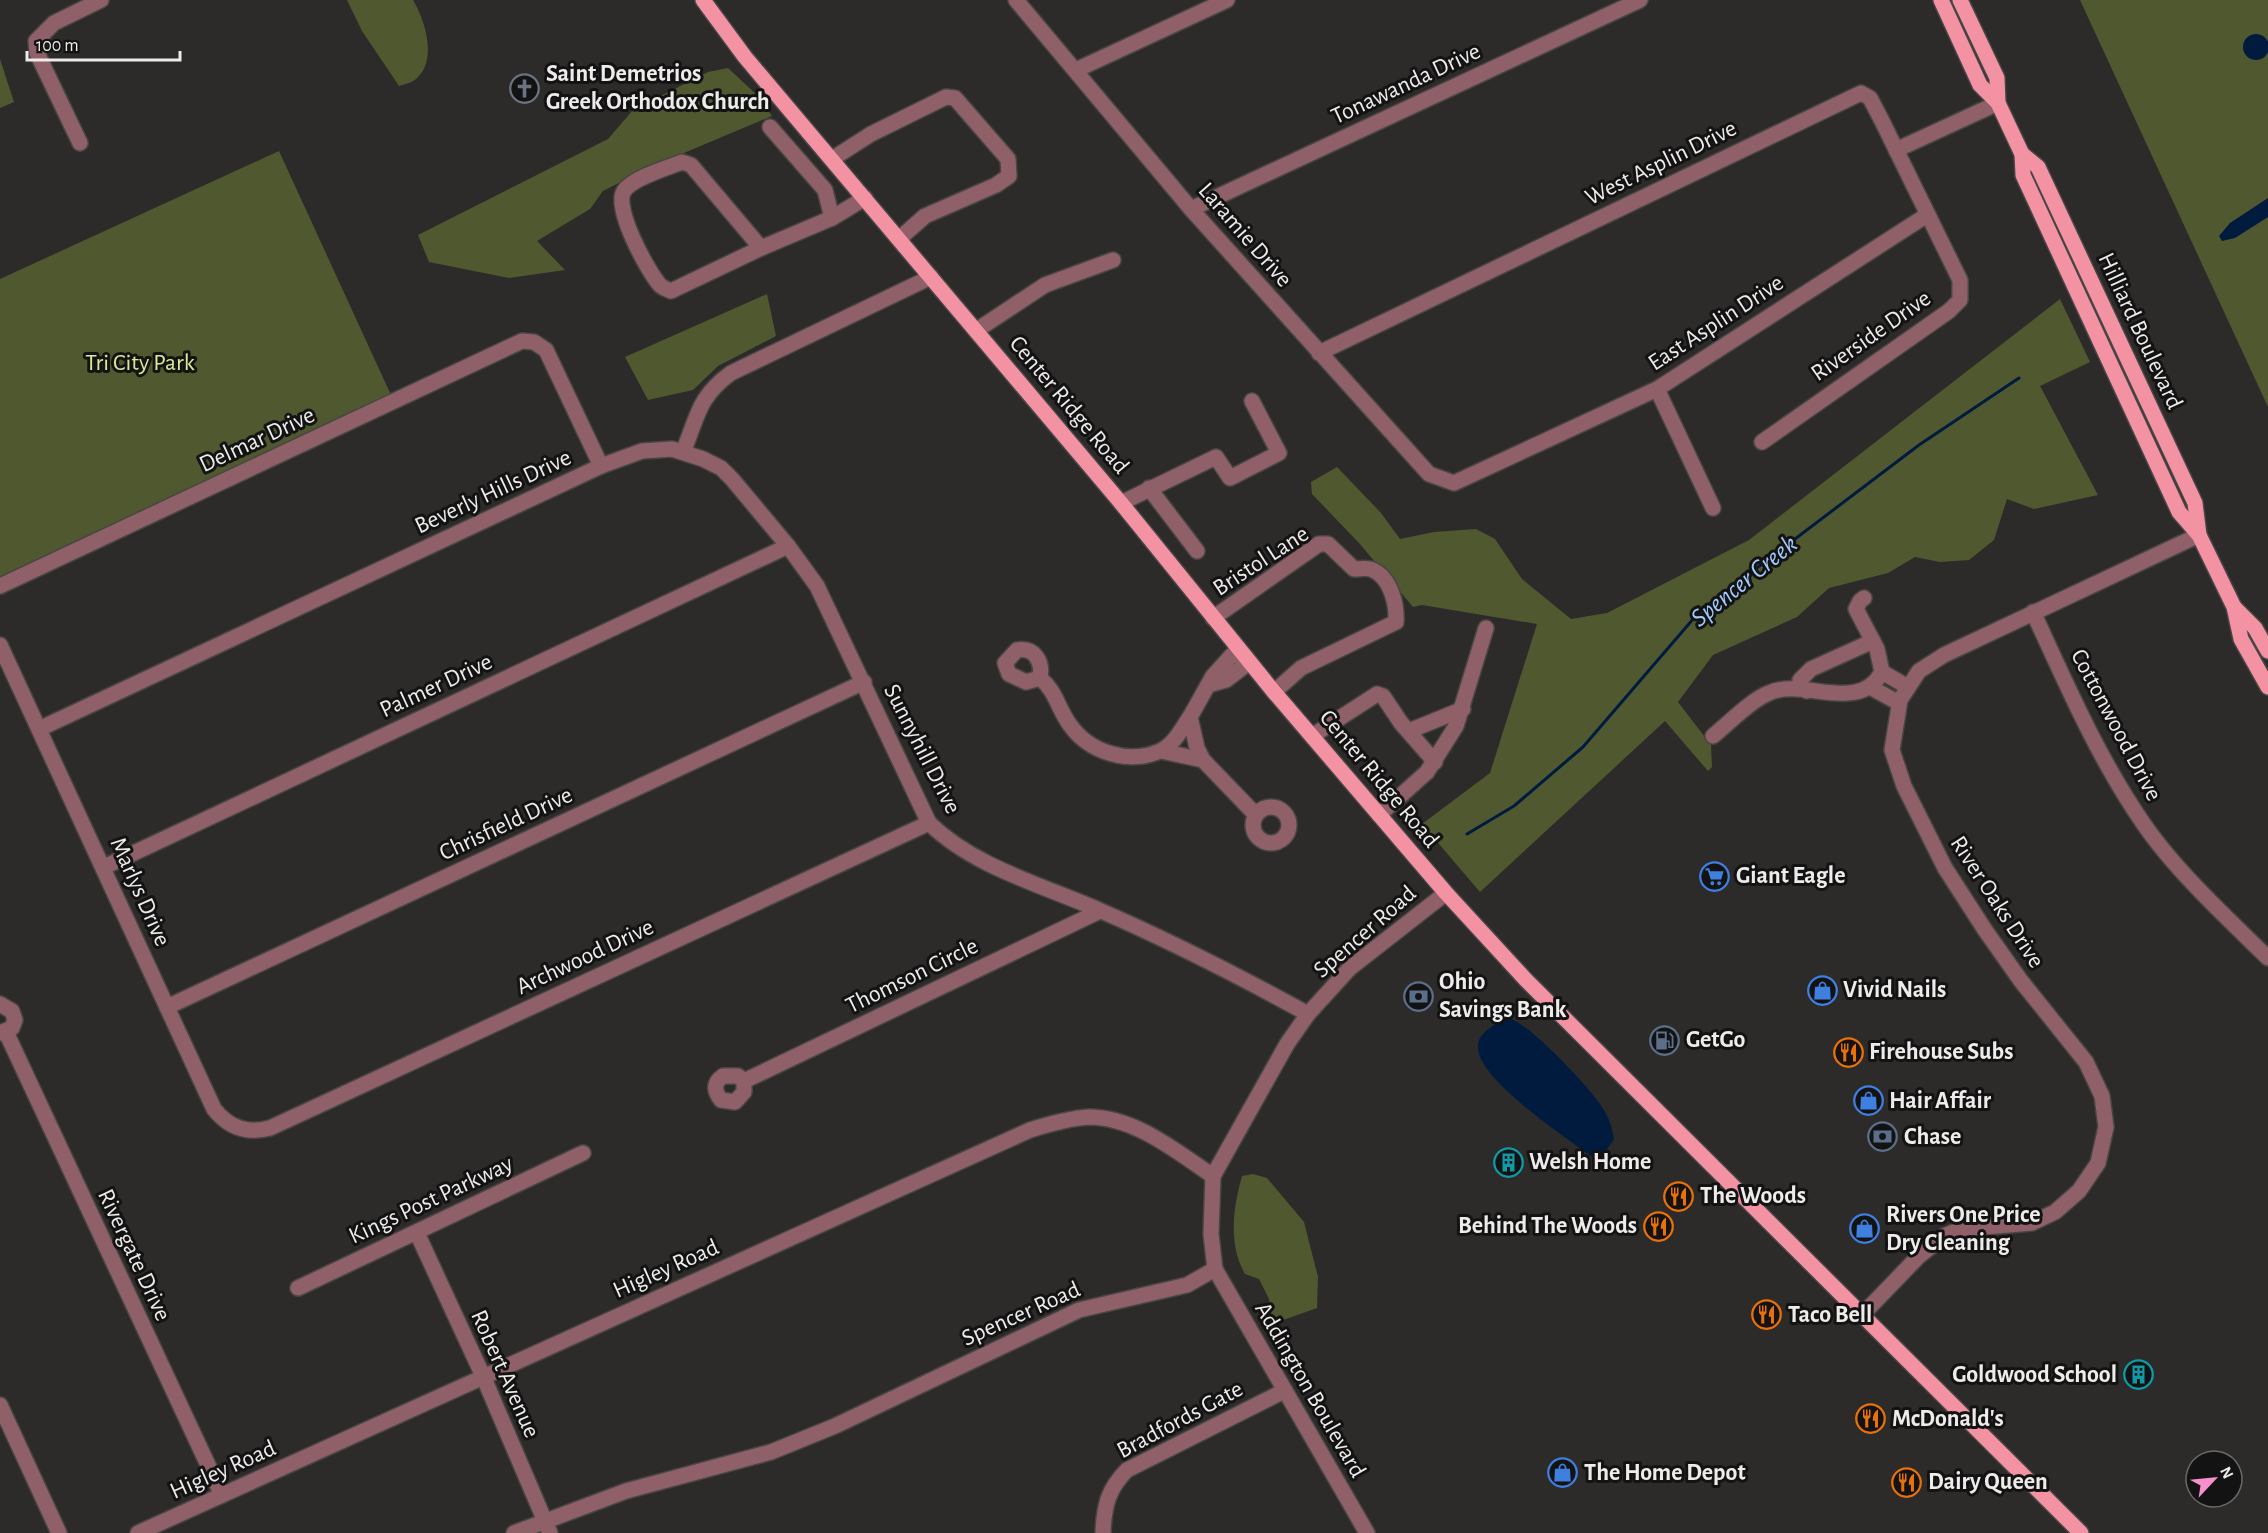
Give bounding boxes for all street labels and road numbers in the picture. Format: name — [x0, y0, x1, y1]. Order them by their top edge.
street label: Tonawanda Drive — [1328, 39, 1484, 129]
street label: West Asplin Drive — [1582, 116, 1740, 210]
street label: Laramie Drive — [1194, 178, 1296, 292]
street label: Hilliard Boulevard — [2093, 249, 2187, 413]
street label: East Asplin Drive — [1644, 271, 1788, 375]
street label: Riverside Drive — [1807, 286, 1935, 386]
street label: Center Ridge Road — [1005, 332, 1133, 478]
street label: Delmar Drive — [196, 403, 318, 477]
street label: Beverly Hills Drive — [411, 445, 575, 539]
street label: Bristol Lane — [1209, 521, 1313, 601]
street label: Cottonwood Drive — [2066, 645, 2166, 805]
street label: Palmer Drive — [376, 650, 496, 722]
street label: Sunnyhill Drive — [879, 680, 965, 818]
street label: Center Ridge Road — [1315, 706, 1443, 852]
street label: Chrisfield Drive — [436, 783, 576, 865]
street label: River Oaks Drive — [1946, 832, 2048, 972]
street label: Marlys Drive — [105, 834, 175, 950]
street label: Spencer Road — [1309, 881, 1421, 983]
street label: Archwood Drive — [513, 915, 657, 999]
street label: Thomson Circle — [842, 934, 982, 1018]
street label: Kings Post Parkway — [345, 1152, 517, 1248]
street label: Rivergate Drive — [93, 1185, 175, 1325]
street label: Higley Road — [610, 1235, 722, 1303]
street label: Spencer Road — [958, 1277, 1084, 1351]
street label: Addington Boulevard — [1250, 1298, 1370, 1482]
street label: Robert Avenue — [466, 1307, 544, 1441]
street label: Bradfords Gate — [1113, 1377, 1247, 1463]
street label: Higley Road — [167, 1436, 279, 1504]

